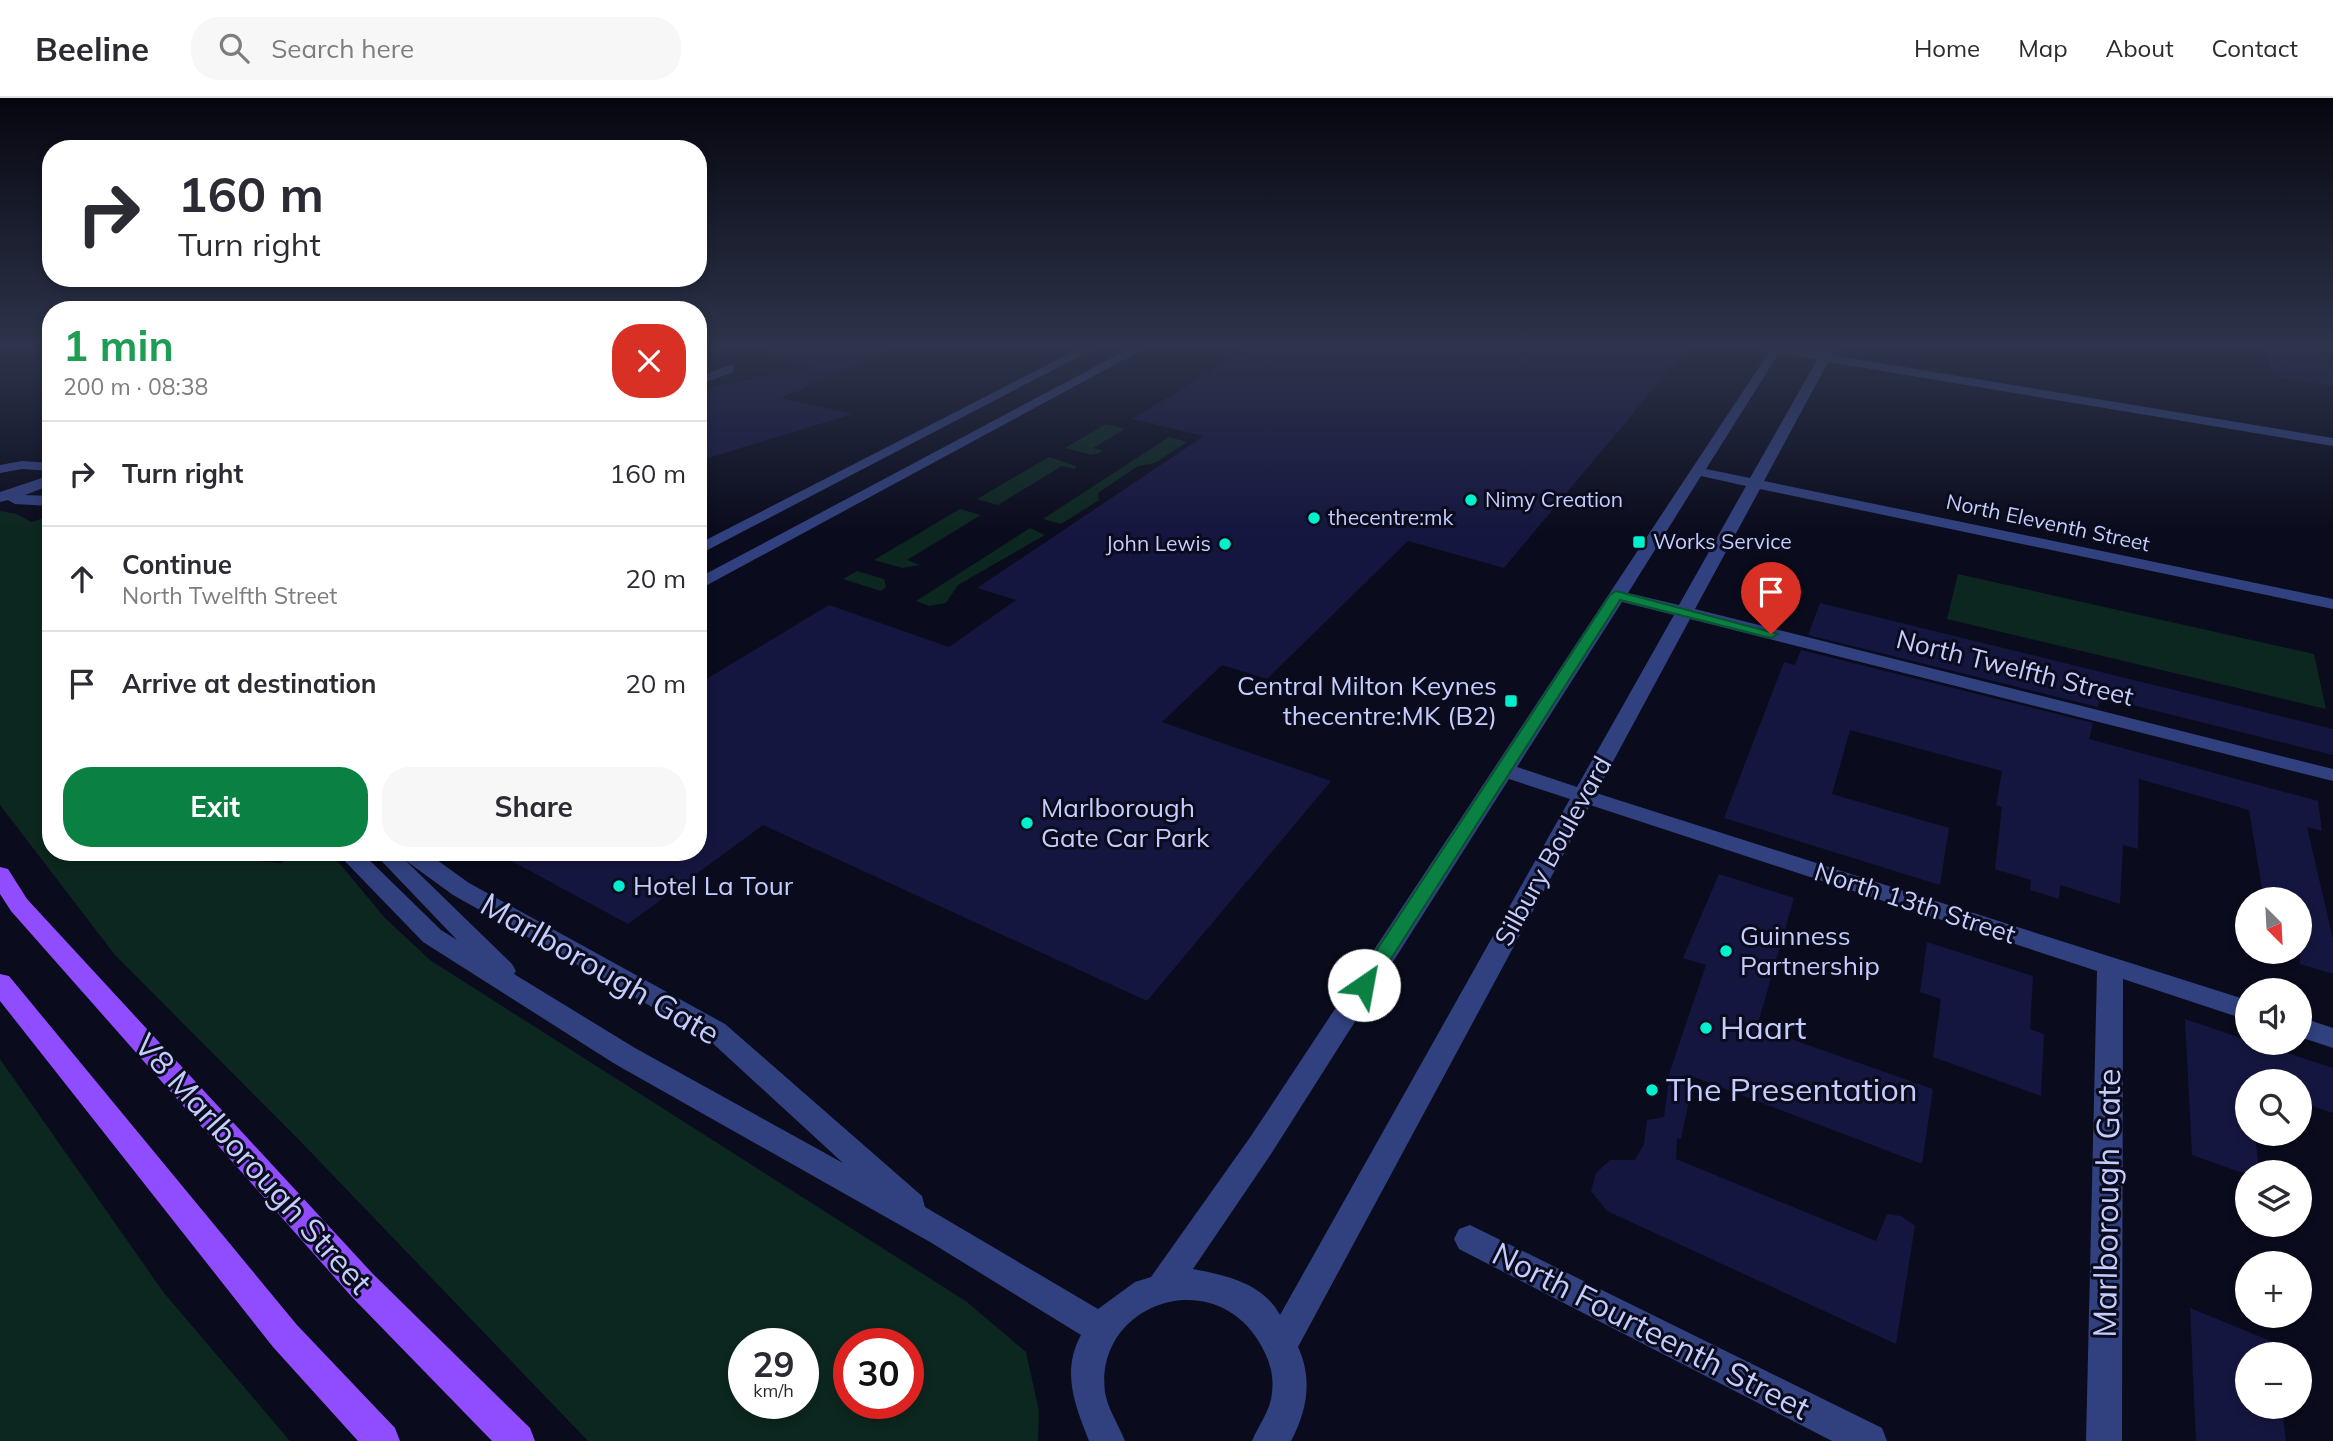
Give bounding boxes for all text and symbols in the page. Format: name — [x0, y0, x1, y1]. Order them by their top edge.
search box — [191, 17, 681, 80]
text: Beeline — [35, 28, 149, 69]
icon: search — [215, 29, 253, 67]
text: Search here — [271, 32, 414, 65]
text: Home — [1914, 33, 1980, 63]
text: Map — [2018, 33, 2068, 63]
text: About — [2106, 33, 2174, 63]
text: Contact — [2212, 33, 2298, 63]
text: 160 m — [178, 163, 324, 224]
icon: right — [63, 168, 154, 259]
text: Turn right — [178, 224, 321, 264]
text: 1 min — [63, 319, 174, 372]
button: close — [612, 324, 686, 398]
text: 200 m · 08:38 — [63, 372, 208, 401]
icon: right — [63, 455, 101, 493]
text: Turn right — [122, 457, 243, 490]
text: 160 m — [610, 457, 686, 490]
place label: Nimy Creation — [1485, 486, 1623, 512]
street label: North Eleventh Street — [1944, 488, 2152, 556]
marker: Nimy Creation — [1463, 492, 1479, 508]
place label: thecentre:mk — [1328, 504, 1453, 530]
marker: thecentre:mk — [1306, 510, 1322, 526]
place label: Works Service — [1653, 528, 1792, 554]
place label: John Lewis — [1106, 530, 1211, 556]
marker: Works Service — [1631, 534, 1647, 550]
marker: John Lewis — [1217, 536, 1233, 552]
text: Continue — [122, 548, 232, 581]
icon: ahead — [63, 560, 101, 598]
text: 20 m — [625, 562, 686, 595]
pin — [1741, 562, 1801, 634]
icon: arrive — [1752, 573, 1790, 611]
text: North Twelfth Street — [122, 581, 337, 610]
street label: North Twelfth Street — [1893, 622, 2137, 713]
icon: arrive — [63, 665, 101, 703]
text: Arrive at destination — [122, 667, 377, 700]
text: 20 m — [625, 667, 686, 700]
place label: Central Milton Keynes thecentre:MK (B2) — [1237, 669, 1497, 732]
marker: Central Milton Keynes thecentre:MK (B2) — [1503, 693, 1519, 709]
street label: Silbury Boulevard — [1487, 750, 1618, 951]
button: Exit — [63, 767, 368, 847]
button: Share — [382, 767, 686, 847]
place label: Marlborough Gate Car Park — [1041, 791, 1210, 854]
marker: Marlborough Gate Car Park — [1019, 815, 1035, 831]
street label: North 13th Street — [1810, 854, 2020, 951]
place label: Hotel La Tour — [633, 869, 794, 902]
marker: Hotel La Tour — [611, 878, 627, 894]
street label: Marlborough Gate — [474, 884, 727, 1053]
north arrow — [2235, 887, 2312, 964]
map controls — [2235, 887, 2312, 1419]
place label: Guinness Partnership — [1740, 919, 1880, 982]
marker: Guinness Partnership — [1718, 943, 1734, 959]
position arrow — [1327, 948, 1401, 1022]
button: sound — [2235, 978, 2312, 1055]
place label: Haart — [1720, 1007, 1807, 1047]
marker: Haart — [1698, 1020, 1714, 1036]
street label: V8 Marlborough Street — [126, 1025, 381, 1302]
street label: Marlborough Gate — [2084, 1068, 2128, 1338]
place label: The Presentation — [1666, 1069, 1917, 1109]
button: search — [2235, 1069, 2312, 1146]
marker: The Presentation — [1644, 1082, 1660, 1098]
button: layers — [2235, 1160, 2312, 1237]
street label: North Fourteenth Street — [1486, 1233, 1817, 1428]
button: + — [2235, 1251, 2312, 1328]
speed limit sign: 30 — [833, 1328, 924, 1419]
text: 29 — [752, 1342, 795, 1386]
button: − — [2235, 1342, 2312, 1419]
text: km/h — [753, 1379, 794, 1402]

